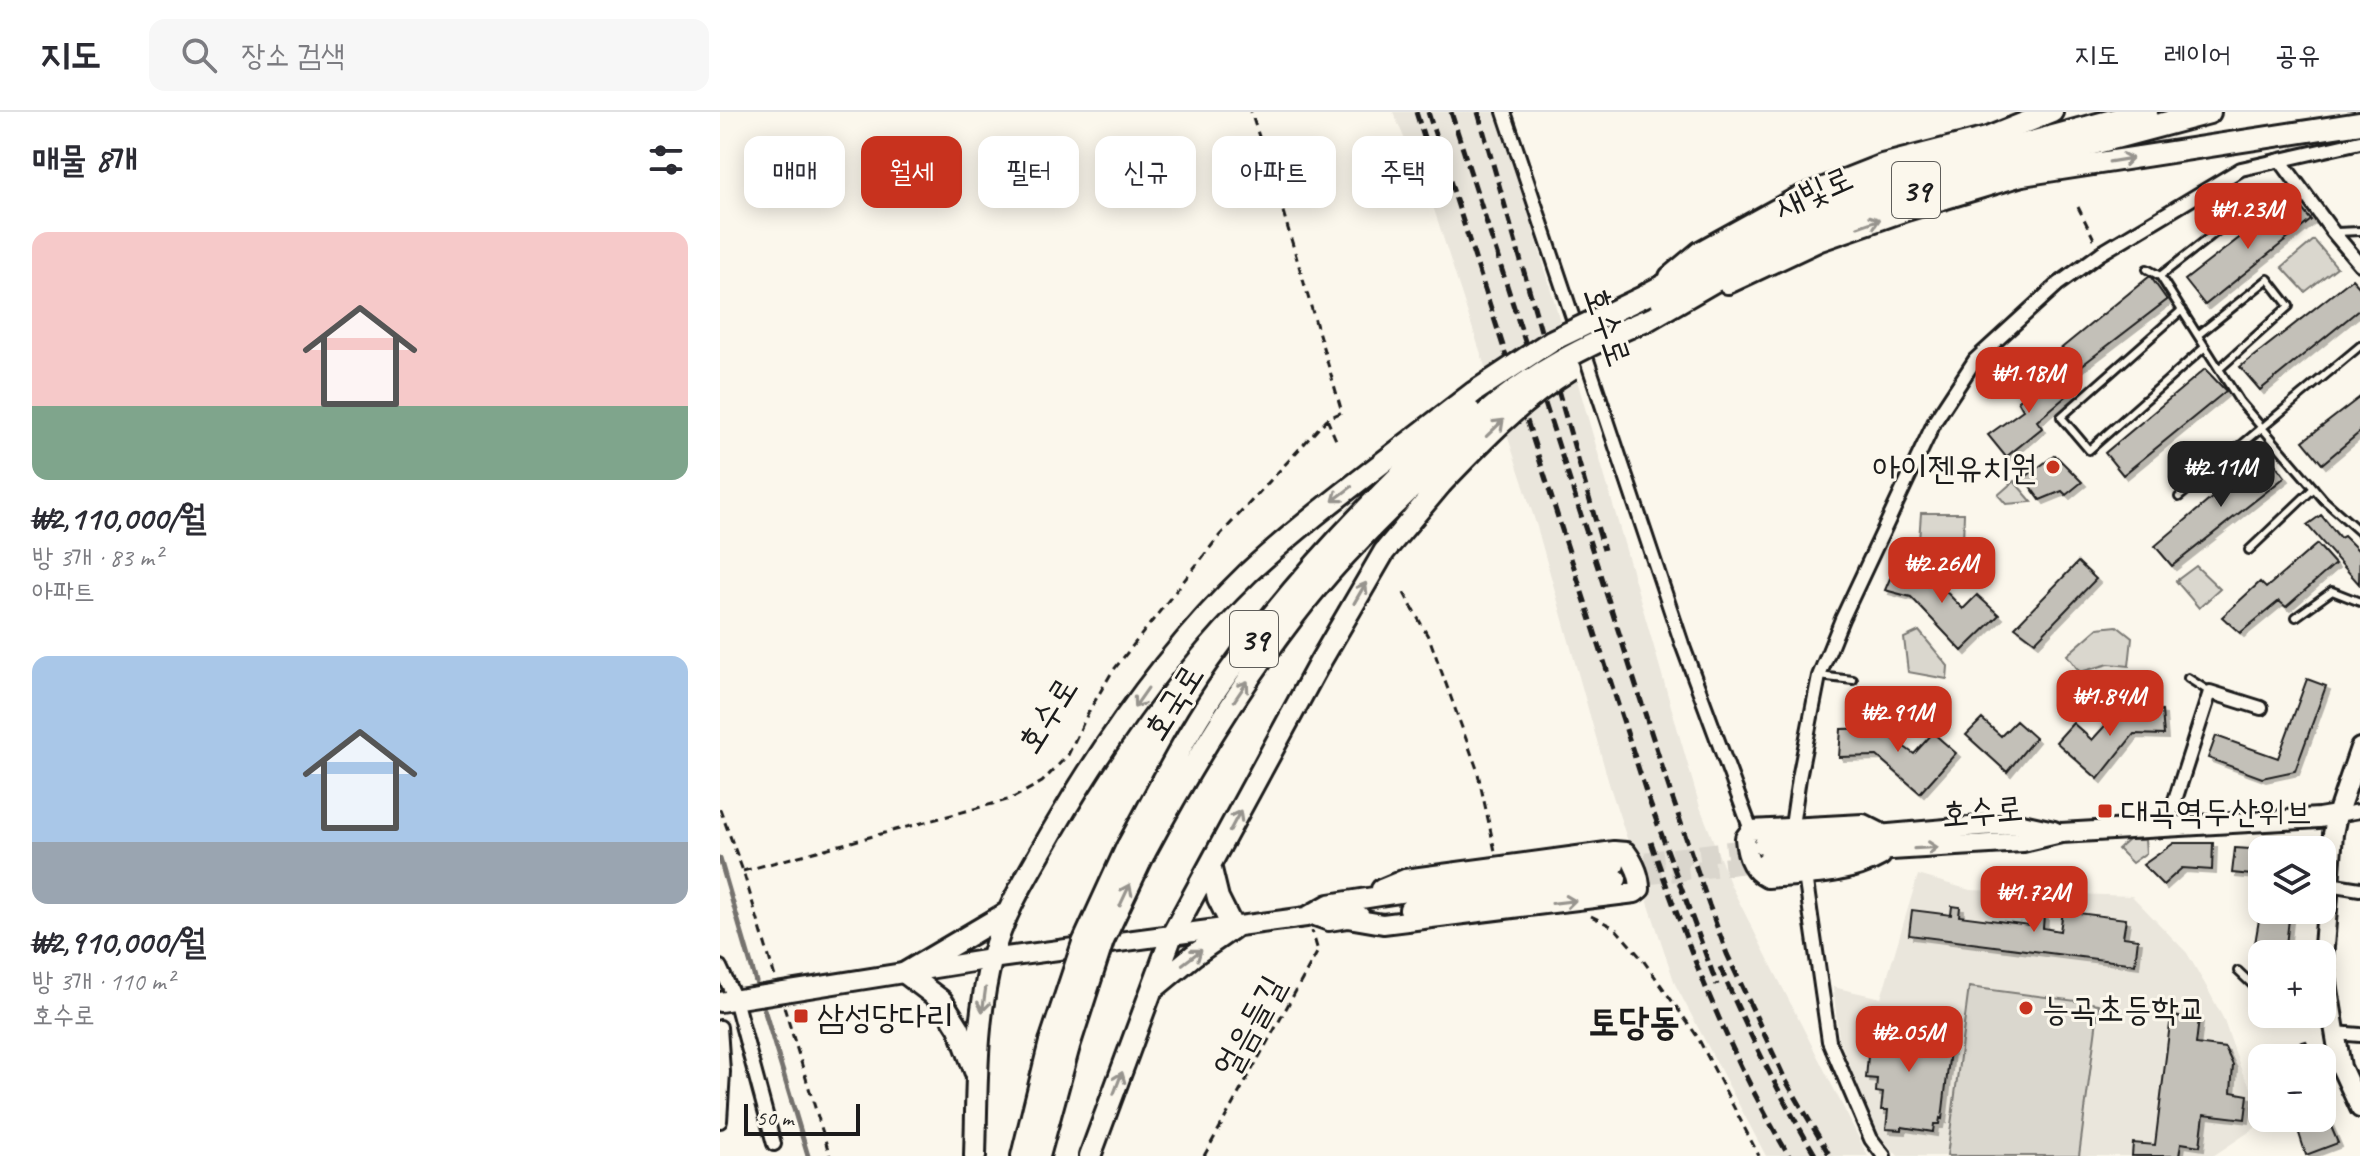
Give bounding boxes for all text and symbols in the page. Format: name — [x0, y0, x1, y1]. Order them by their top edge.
search box — [149, 19, 709, 91]
text: 지도 — [40, 31, 101, 78]
icon: search — [177, 33, 221, 77]
text: 장소 검색 — [241, 36, 345, 74]
text: 지도 — [2074, 37, 2119, 72]
text: 레이어 — [2163, 37, 2231, 72]
text: 공유 — [2275, 37, 2320, 72]
chip: 매매 — [744, 136, 845, 208]
chip: 월세 — [861, 136, 962, 208]
chip: 필터 — [978, 136, 1079, 208]
chip: 신규 — [1095, 136, 1196, 208]
chip: 아파트 — [1212, 136, 1336, 208]
chip: 주택 — [1352, 136, 1453, 208]
text: 매물 8개 — [32, 138, 138, 181]
icon: filters — [644, 138, 688, 182]
one-way arrow — [2108, 152, 2133, 167]
street label: 새빛로 — [1767, 156, 1859, 228]
road number: 39 — [1892, 162, 1940, 218]
pin: ₩1.23M — [2183, 183, 2313, 251]
text: ₩1.23M — [2213, 192, 2283, 225]
one-way arrow — [1857, 214, 1882, 229]
street label: 호수로 — [1574, 280, 1642, 372]
icon: home — [288, 284, 432, 428]
pin: ₩1.18M — [1964, 347, 2094, 415]
text: ₩1.18M — [1994, 356, 2064, 389]
one-way arrow — [1485, 419, 1504, 438]
pin: ₩2.11M — [2156, 441, 2286, 509]
place label: 아이젠유치원 — [1873, 446, 2037, 489]
text: ₩2.11M — [2186, 450, 2256, 483]
marker: 아이젠유치원 — [2044, 458, 2062, 476]
one-way arrow — [1332, 485, 1354, 502]
text: ₩2,110,000/월 — [32, 496, 206, 539]
pin: ₩2.26M — [1877, 537, 2007, 605]
text: 방 3개 · 83 m² — [32, 541, 162, 574]
text: ₩2.26M — [1906, 546, 1978, 579]
text: 아파트 — [32, 575, 95, 608]
one-way arrow — [1352, 582, 1368, 605]
road number: 39 — [1230, 611, 1278, 667]
street label: 호국로 — [1133, 656, 1213, 748]
street label: 호수로 — [1007, 669, 1087, 761]
pin: ₩1.84M — [2045, 670, 2175, 738]
text: ₩1.84M — [2075, 679, 2145, 712]
one-way arrow — [1233, 681, 1250, 703]
one-way arrow — [1133, 686, 1149, 708]
pin: ₩2.91M — [1833, 686, 1963, 754]
text: ₩2.91M — [1863, 695, 1933, 728]
icon: home — [288, 708, 432, 852]
street label: 호수로 — [1939, 786, 2025, 836]
place label: 대곡역두산위브 — [2121, 790, 2313, 833]
marker: 대곡역두산위브 — [2096, 802, 2114, 820]
one-way arrow — [1227, 809, 1243, 833]
map controls — [2248, 836, 2336, 1132]
button: layers — [2248, 836, 2336, 924]
one-way arrow — [1912, 840, 1939, 855]
pin: ₩1.72M — [1969, 866, 2099, 934]
text: ₩1.72M — [1999, 875, 2069, 908]
one-way arrow — [1118, 883, 1133, 907]
one-way arrow — [1550, 894, 1577, 909]
text: ₩2,910,000/월 — [32, 920, 206, 963]
button: + — [2248, 940, 2336, 1028]
one-way arrow — [1181, 949, 1202, 966]
text: 방 3개 · 110 m² — [32, 965, 174, 998]
street label: 얼음들길 — [1204, 968, 1294, 1084]
one-way arrow — [976, 986, 991, 1012]
place label: 능곡초등학교 — [2042, 987, 2206, 1030]
place label: 삼성당다리 — [817, 995, 954, 1038]
district label: 토당동 — [1588, 998, 1680, 1045]
text: 호수로 — [32, 999, 95, 1032]
marker: 능곡초등학교 — [2017, 999, 2035, 1017]
pin: ₩2.05M — [1844, 1006, 1974, 1074]
marker: 삼성당다리 — [792, 1007, 810, 1025]
text: ₩2.05M — [1874, 1015, 1944, 1048]
button: − — [2248, 1044, 2336, 1132]
one-way arrow — [1112, 1071, 1126, 1096]
scale bar — [744, 1100, 860, 1136]
text: 50 m — [756, 1104, 793, 1132]

